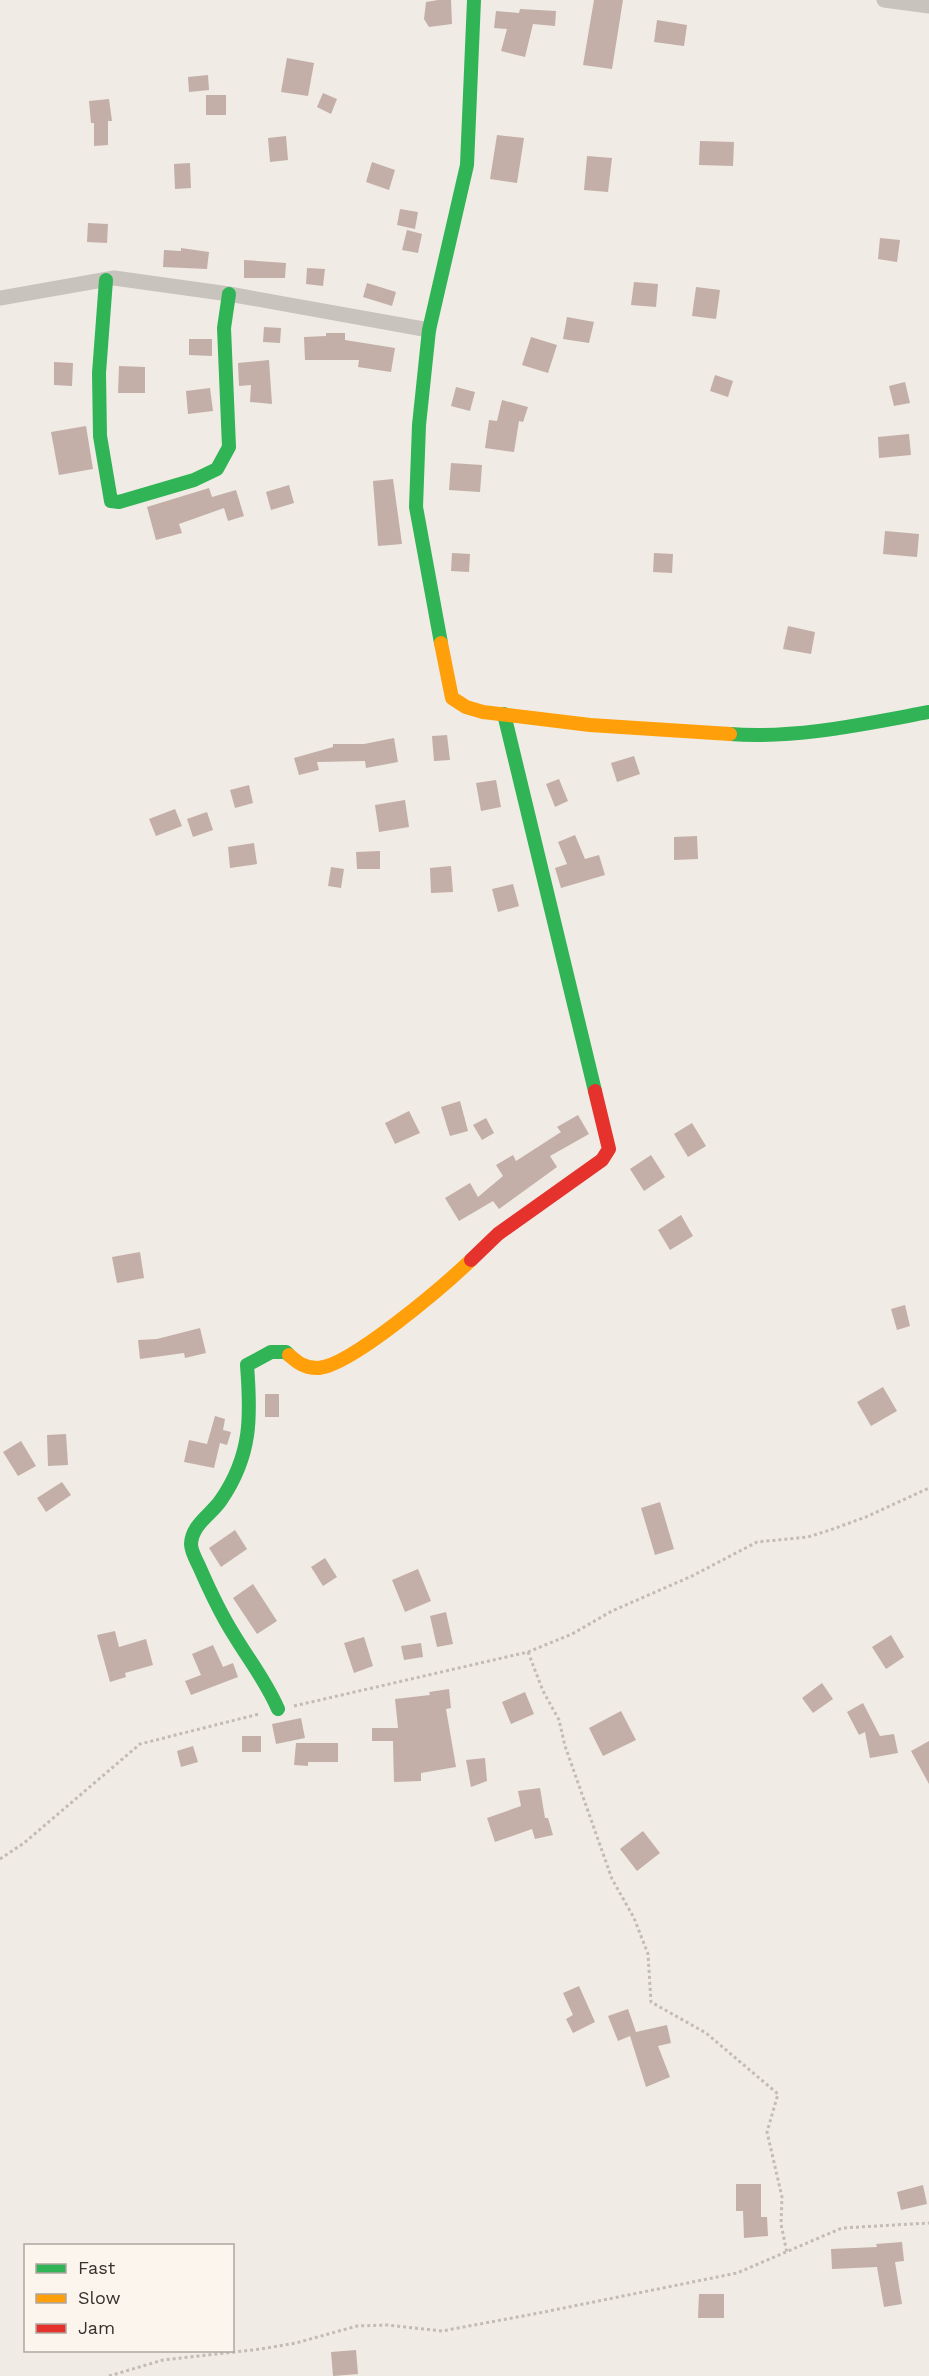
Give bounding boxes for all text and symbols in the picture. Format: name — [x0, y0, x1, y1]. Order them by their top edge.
legend — [24, 2244, 234, 2352]
text: Fast — [78, 2257, 116, 2278]
text: Slow — [78, 2287, 121, 2308]
text: Jam — [78, 2317, 115, 2338]

